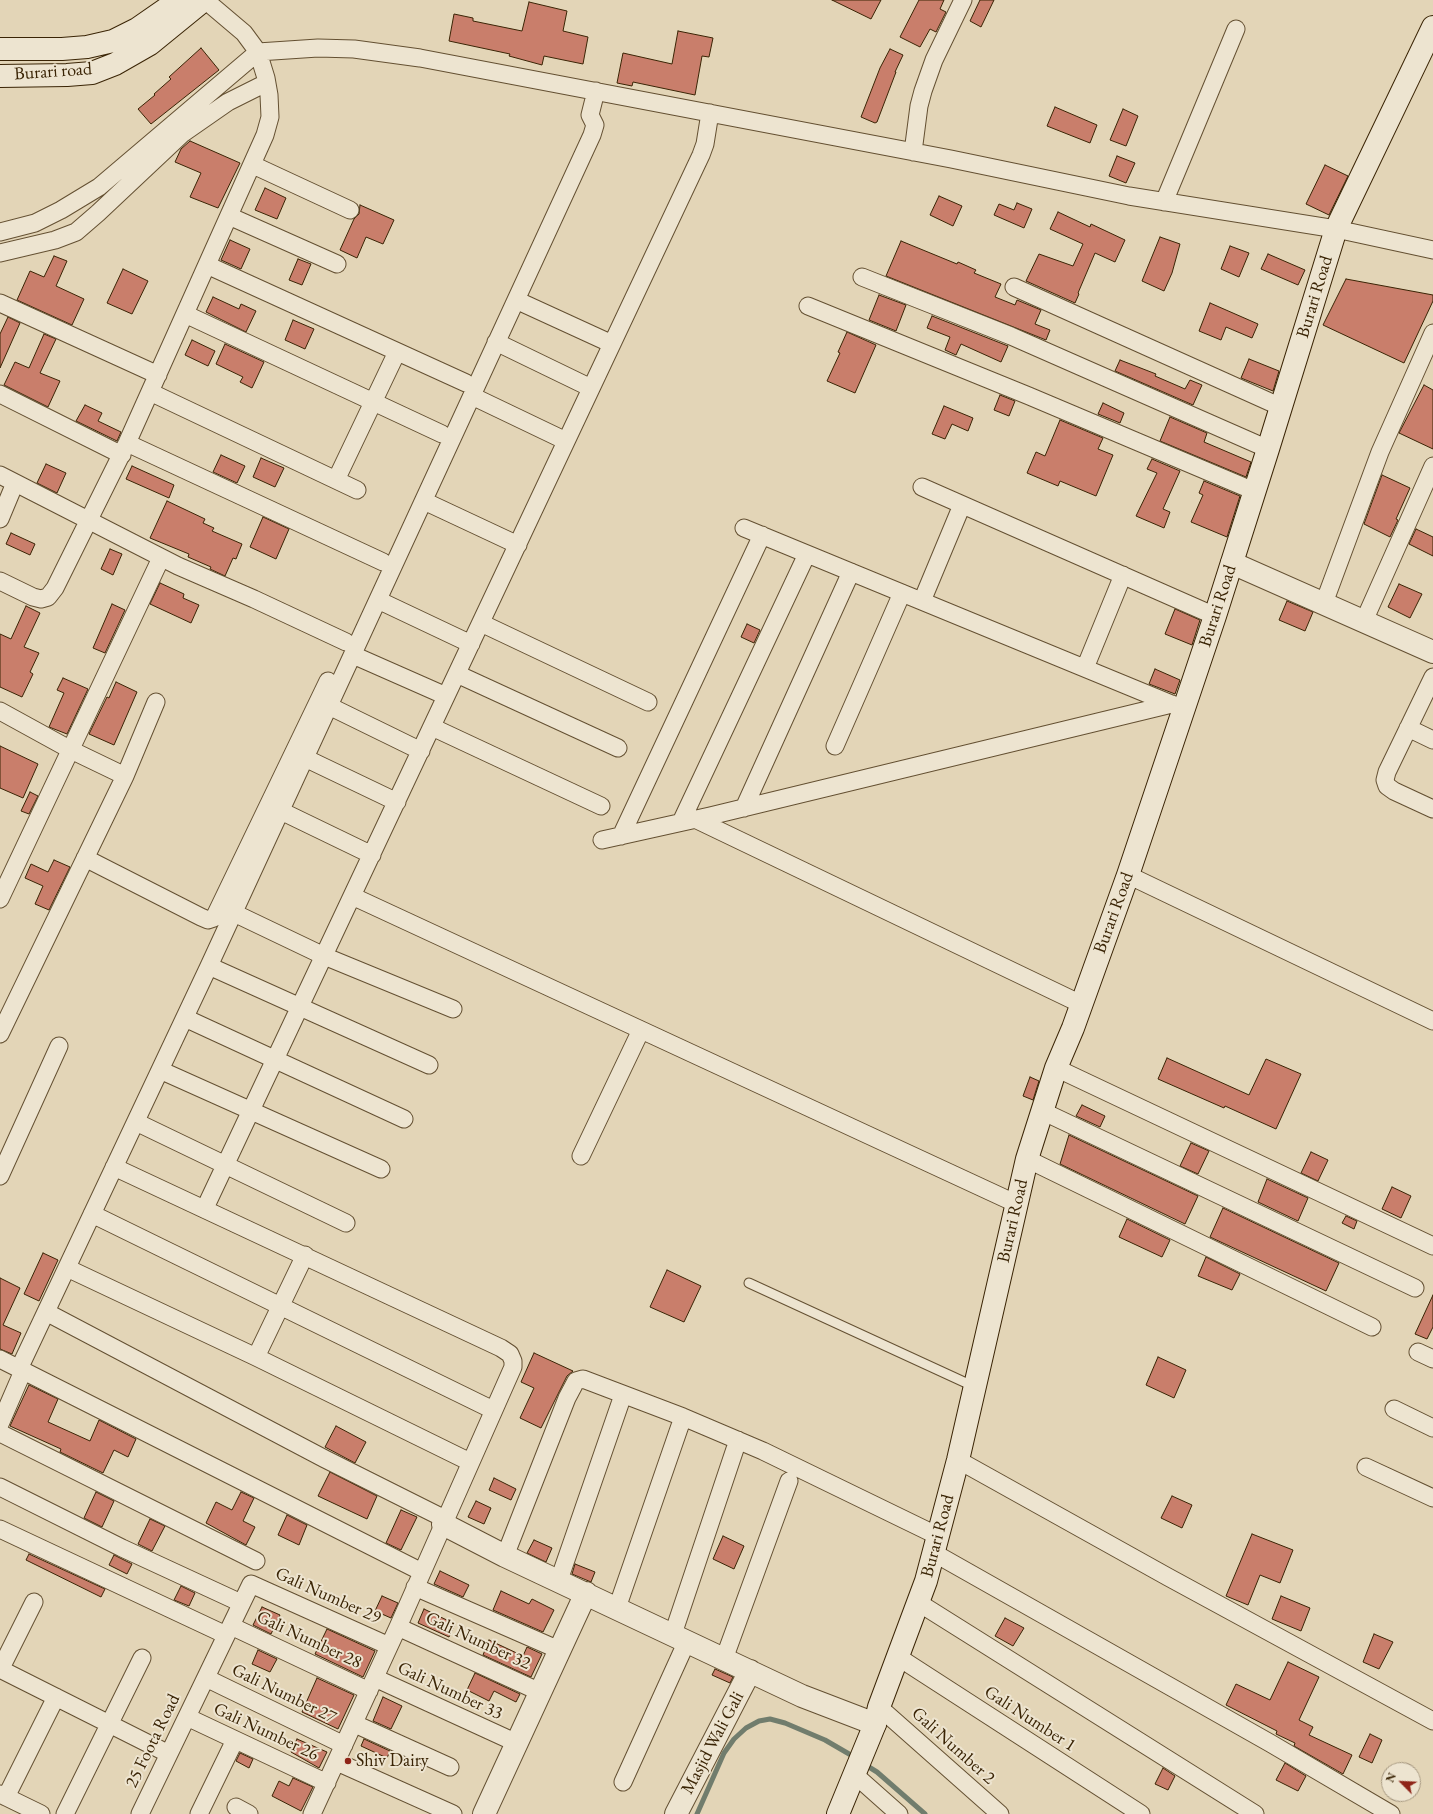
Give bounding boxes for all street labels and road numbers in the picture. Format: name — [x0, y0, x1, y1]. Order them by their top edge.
street label: Burari road — [13, 59, 93, 85]
street label: Burari Road — [1292, 253, 1338, 341]
street label: Burari Road — [1195, 562, 1241, 650]
street label: Burari Road — [1089, 869, 1139, 957]
street label: Burari Road — [993, 1177, 1033, 1265]
street label: Burari Road — [917, 1492, 959, 1580]
street label: Gali Number 29 — [272, 1563, 384, 1629]
street label: Gali Number 28 — [253, 1606, 365, 1674]
street label: Gali Number 32 — [422, 1607, 534, 1675]
street label: Gali Number 33 — [394, 1657, 506, 1725]
street label: Gali Number 27 — [228, 1659, 340, 1729]
street label: Gali Number 1 — [980, 1681, 1080, 1757]
street label: Masjid Wali Gali — [677, 1688, 749, 1798]
street label: 25 Foota Road — [121, 1691, 185, 1791]
street label: Gali Number 26 — [210, 1698, 322, 1766]
street label: Gali Number 2 — [907, 1703, 999, 1789]

